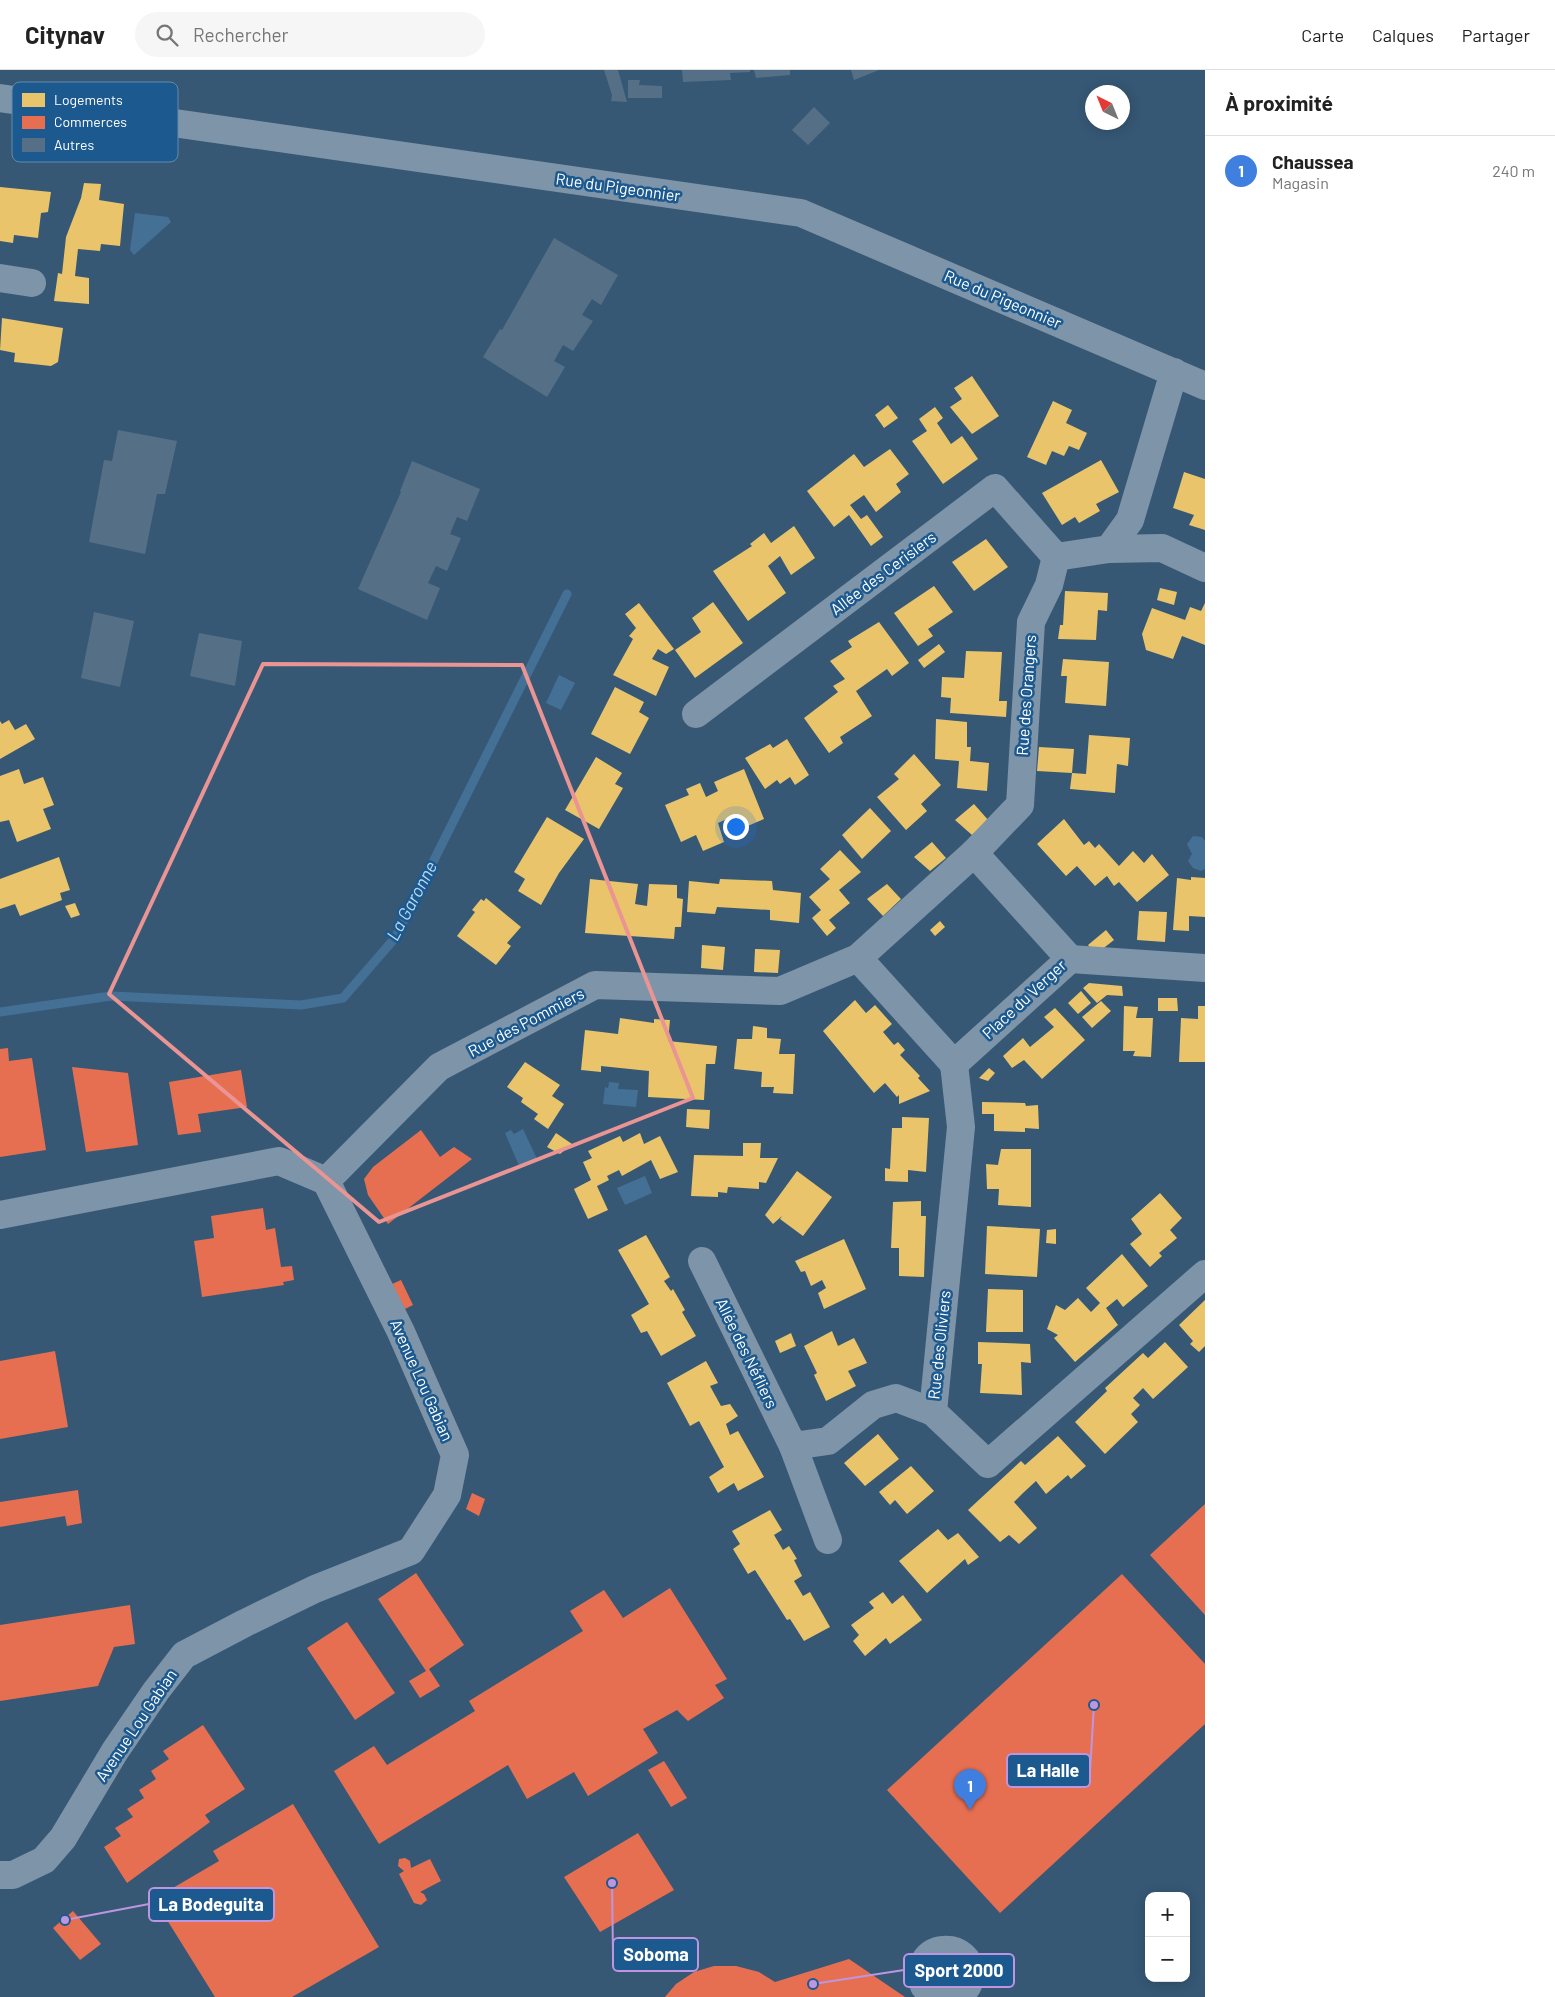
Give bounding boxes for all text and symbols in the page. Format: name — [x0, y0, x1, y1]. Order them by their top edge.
search box — [135, 12, 485, 57]
text: Citynav — [25, 20, 105, 49]
icon: search — [153, 21, 181, 49]
text: Rechercher — [193, 23, 289, 46]
text: Carte — [1301, 24, 1344, 46]
text: Calques — [1372, 24, 1434, 46]
text: Partager — [1462, 24, 1530, 46]
legend — [12, 82, 178, 162]
north arrow — [1085, 85, 1130, 130]
text: À proximité — [1225, 90, 1333, 115]
text: Logements — [54, 91, 123, 108]
text: Commerces — [54, 113, 127, 130]
text: Autres — [54, 136, 94, 153]
text: Chaussea — [1272, 150, 1354, 173]
text: 1 — [1238, 161, 1244, 180]
text: 240 m — [1492, 161, 1535, 180]
street label: Rue du Pigeonnier — [555, 168, 682, 205]
text: Magasin — [1272, 173, 1329, 192]
street label: Rue du Pigeonnier — [942, 265, 1065, 332]
street label: Allée des Cerisiers — [826, 527, 939, 618]
street label: Rue des Orangers — [1012, 634, 1039, 756]
your location — [723, 814, 749, 840]
water label: La Garonne — [381, 857, 441, 944]
street label: Place du Verger — [978, 955, 1070, 1042]
street label: Rue des Pommiers — [465, 983, 587, 1060]
street label: Rue des Oliviers — [923, 1289, 954, 1400]
street label: Allée des Néfliers — [713, 1295, 782, 1411]
street label: Avenue Lou Gabian — [387, 1316, 458, 1444]
street label: Avenue Lou Gabian — [91, 1665, 180, 1784]
callout: La Halle — [1007, 1754, 1090, 1787]
text: La Halle — [1017, 1759, 1080, 1781]
pin: 1 — [954, 1769, 986, 1810]
callout: La Bodeguita — [149, 1888, 274, 1921]
map controls — [1145, 1892, 1190, 1982]
button: + — [1145, 1892, 1190, 1937]
text: La Bodeguita — [158, 1893, 264, 1915]
button: − — [1145, 1937, 1190, 1982]
callout: Soboma — [613, 1938, 698, 1971]
text: Soboma — [623, 1943, 689, 1965]
callout: Sport 2000 — [904, 1954, 1014, 1987]
text: Sport 2000 — [914, 1959, 1004, 1981]

